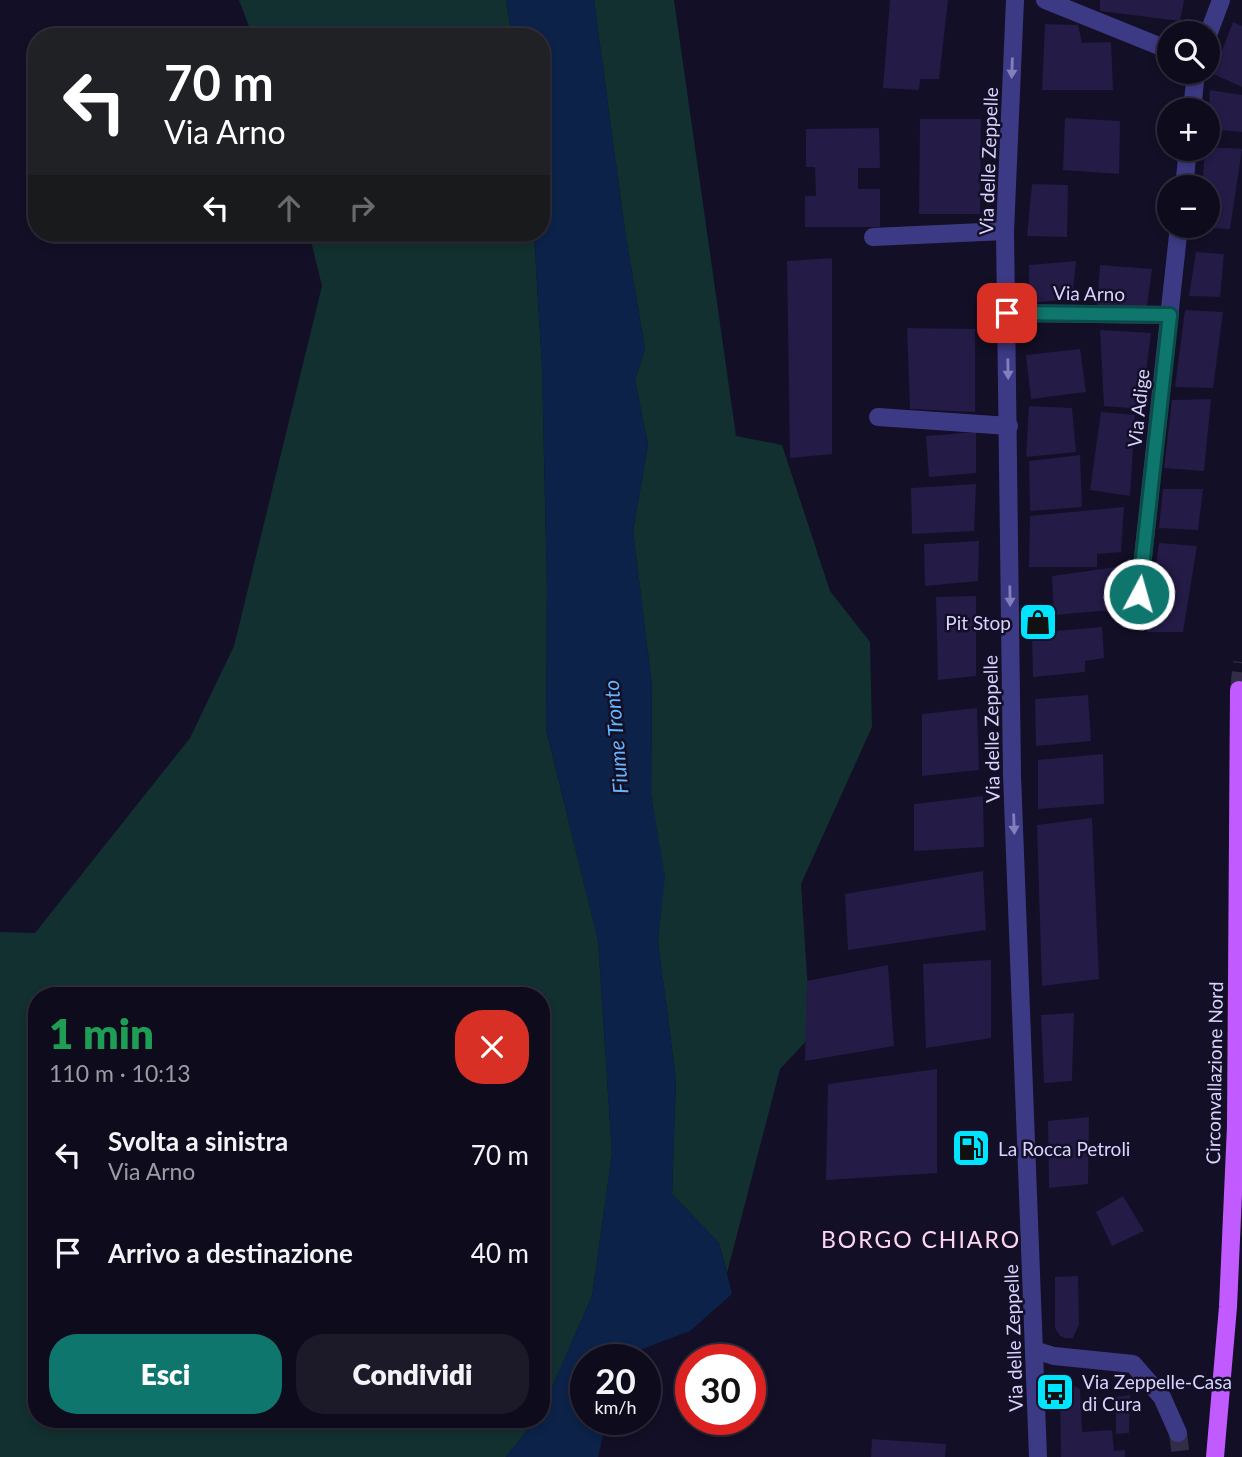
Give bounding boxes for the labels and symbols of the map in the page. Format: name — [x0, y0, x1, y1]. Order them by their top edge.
one-way arrow — [1007, 57, 1018, 79]
street label: Via delle Zeppelle — [974, 87, 1002, 235]
street label: Via Arno — [1053, 281, 1125, 305]
pin — [977, 283, 1037, 343]
one-way arrow — [1002, 358, 1014, 380]
street label: Via Adige — [1122, 368, 1154, 448]
position arrow — [1102, 557, 1176, 631]
one-way arrow — [1005, 586, 1016, 608]
shop icon: Pit Stop — [1017, 601, 1059, 643]
place label: Pit Stop — [945, 611, 1011, 634]
street label: Via delle Zeppelle — [978, 655, 1004, 803]
water label: Fiume Tronto — [598, 679, 632, 795]
one-way arrow — [1009, 813, 1020, 835]
street label: Circonvallazione Nord — [1201, 981, 1227, 1165]
fuel station icon: La Rocca Petroli — [950, 1127, 992, 1169]
place label: La Rocca Petroli — [998, 1137, 1130, 1160]
district label: BORGO CHIARO — [821, 1225, 1021, 1253]
street label: Via delle Zeppelle — [999, 1264, 1027, 1412]
speed limit sign: 30 — [675, 1344, 766, 1435]
place label: Via Zeppelle-Casa di Cura — [1082, 1370, 1232, 1415]
bus stop icon: Via Zeppelle-Casa di Cura — [1034, 1371, 1076, 1413]

